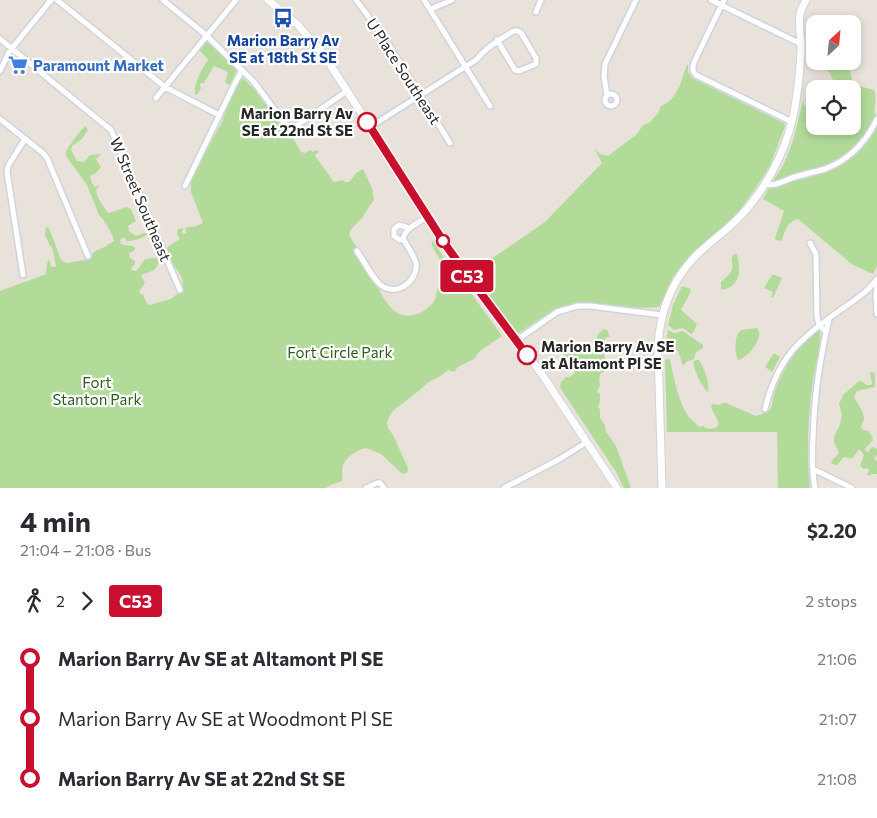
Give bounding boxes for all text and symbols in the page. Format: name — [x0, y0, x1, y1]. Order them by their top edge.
bus stop icon: Marion Barry Av SE at 18th St SE — [272, 7, 294, 29]
street label: U Place Southeast — [363, 15, 445, 127]
north arrow — [806, 15, 861, 70]
map controls — [806, 15, 861, 135]
place label: Marion Barry Av SE at 18th St SE — [227, 31, 339, 66]
supermarket icon: Paramount Market — [7, 54, 29, 76]
place label: Paramount Market — [33, 56, 164, 74]
button: locate — [806, 80, 861, 135]
place label: Marion Barry Av SE at 22nd St SE — [240, 104, 353, 139]
marker: Marion Barry Av SE at 22nd St SE — [357, 112, 377, 132]
street label: W Street Southeast — [107, 134, 175, 264]
unlabelled marker — [436, 234, 450, 248]
line badge: C53 — [438, 260, 496, 292]
text: C53 — [450, 265, 484, 287]
place label: Marion Barry Av SE at Altamont Pl SE — [541, 337, 674, 372]
park label: Fort Circle Park — [287, 343, 393, 361]
marker: Marion Barry Av SE at Altamont Pl SE — [517, 345, 537, 365]
park label: Fort Stanton Park — [52, 373, 142, 408]
text: 4 min — [20, 504, 91, 538]
text: $2.20 — [807, 519, 857, 542]
text: 21:04 – 21:08 · Bus — [20, 540, 151, 559]
icon: walk — [20, 587, 48, 615]
icon: forward — [73, 587, 101, 615]
text: C53 — [119, 590, 152, 612]
text: 2 — [56, 591, 65, 610]
text: 2 stops — [805, 591, 857, 610]
text: Marion Barry Av SE at Altamont Pl SE — [58, 647, 384, 670]
text: 21:06 — [817, 649, 857, 668]
text: Marion Barry Av SE at Woodmont Pl SE — [58, 707, 393, 730]
text: 21:07 — [819, 709, 857, 728]
text: Marion Barry Av SE at 22nd St SE — [58, 767, 345, 790]
text: 21:08 — [817, 769, 857, 788]

